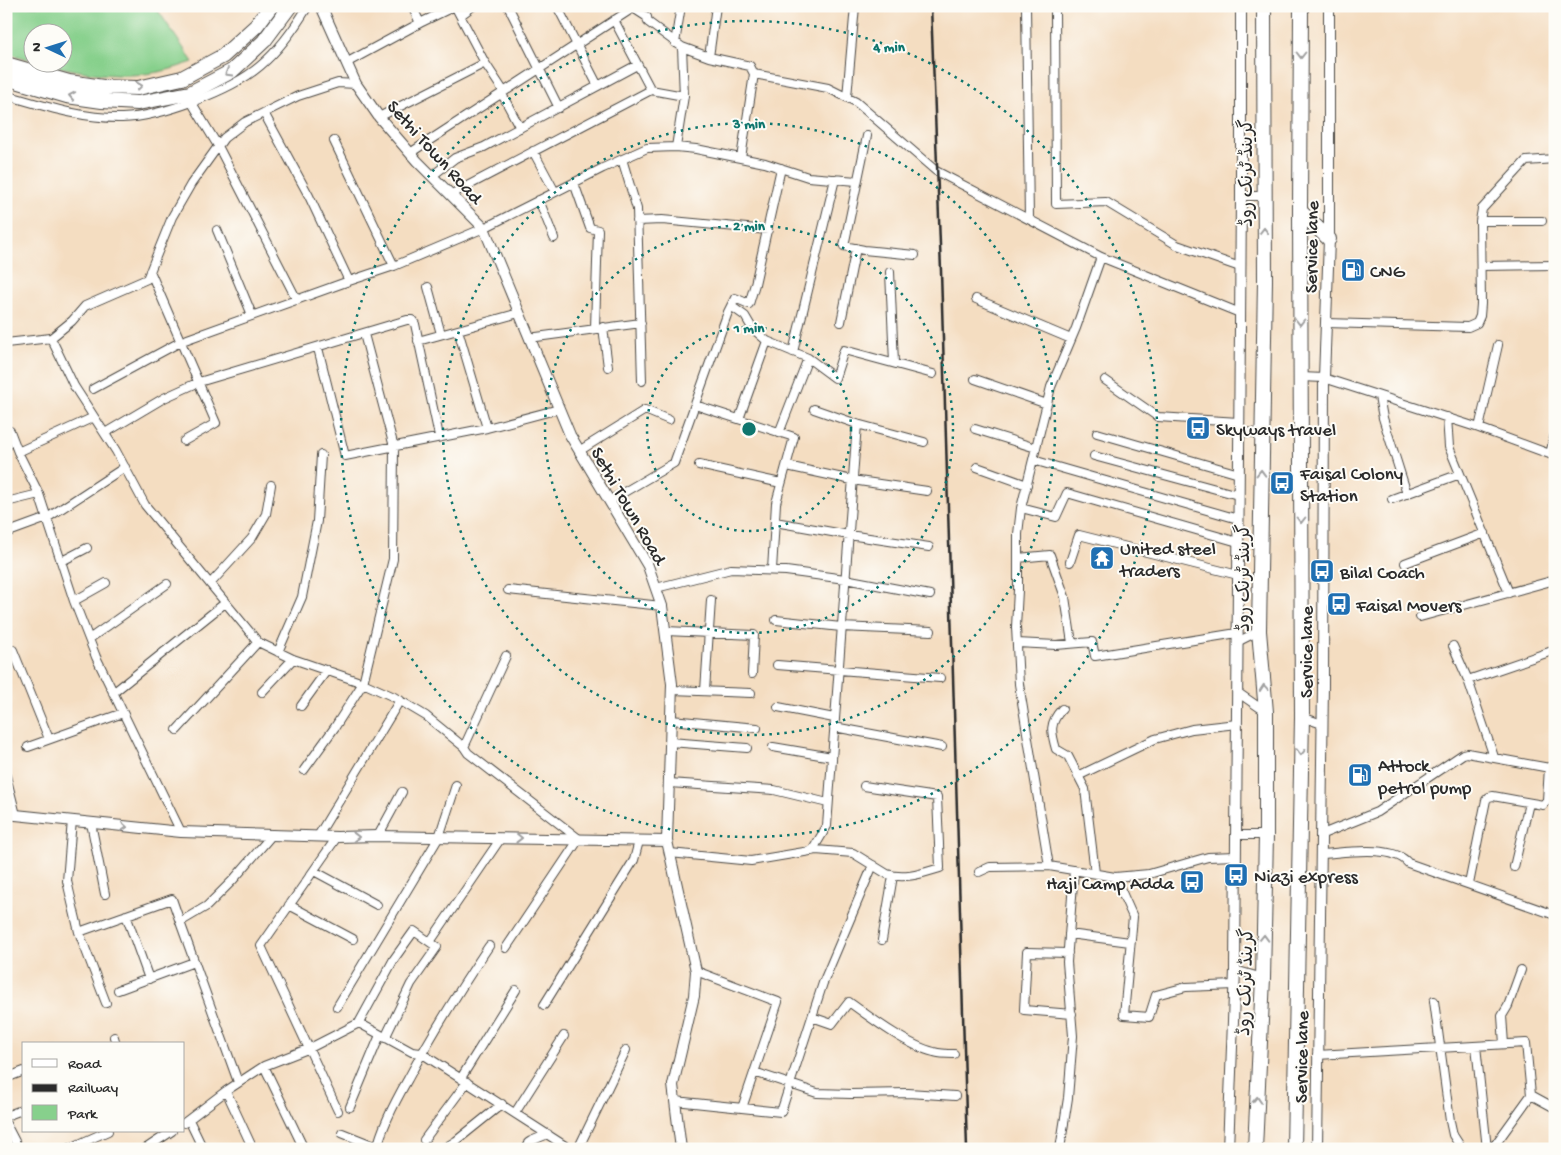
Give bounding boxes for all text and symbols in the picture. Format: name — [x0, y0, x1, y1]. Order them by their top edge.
north arrow — [22, 22, 72, 72]
text: 4 min — [872, 39, 906, 57]
text: N — [29, 42, 46, 52]
one-way arrow — [1296, 52, 1306, 59]
one-way arrow — [224, 66, 233, 76]
one-way arrow — [136, 81, 144, 92]
one-way arrow — [67, 91, 76, 102]
street label: Sethi Town Road — [381, 97, 487, 212]
text: 3 min — [732, 116, 766, 134]
street label: گرینڈ ٹرنک روڈ — [1235, 119, 1260, 227]
street label: Service lane — [1301, 201, 1326, 293]
text: 2 min — [733, 218, 766, 236]
one-way arrow — [1259, 227, 1269, 234]
fuel station icon: CNG — [1340, 257, 1366, 283]
place label: CNG — [1370, 262, 1406, 285]
one-way arrow — [1295, 319, 1306, 327]
text: 1 min — [733, 320, 765, 338]
bus stop icon: Skyways travel — [1185, 415, 1211, 441]
centre of rings — [740, 420, 758, 438]
place label: Skyways travel — [1216, 420, 1336, 443]
street label: Sethi Town Road — [584, 444, 671, 571]
place label: Faisal Colony Station — [1299, 464, 1404, 509]
one-way arrow — [1256, 469, 1267, 477]
bus stop icon: Faisal Colony Station — [1269, 470, 1295, 496]
one-way arrow — [1296, 516, 1306, 524]
street label: گرینڈ ٹرنک روڈ — [1232, 524, 1257, 632]
place label: United steel traders — [1118, 539, 1216, 584]
temple icon: United steel traders — [1089, 545, 1115, 571]
bus stop icon: Bilal Coach — [1309, 558, 1335, 584]
place label: Bilal Coach — [1339, 563, 1425, 586]
bus stop icon: Faisal Movers — [1326, 591, 1352, 617]
place label: Faisal Movers — [1355, 596, 1463, 619]
street label: Service lane — [1297, 606, 1320, 698]
one-way arrow — [1259, 684, 1270, 692]
one-way arrow — [1296, 749, 1306, 757]
place label: Attock petrol pump — [1377, 756, 1472, 801]
fuel station icon: Attock petrol pump — [1347, 762, 1373, 788]
one-way arrow — [121, 821, 129, 832]
one-way arrow — [353, 832, 361, 842]
one-way arrow — [515, 833, 523, 844]
bus stop icon: Niazi express — [1223, 862, 1249, 888]
place label: Niazi express — [1254, 867, 1359, 890]
bus stop icon: Haji Camp Adda — [1179, 869, 1205, 895]
place label: Haji Camp Adda — [1046, 874, 1175, 897]
street label: گرینڈ ٹرنک روڈ — [1232, 928, 1261, 1037]
one-way arrow — [1259, 933, 1269, 941]
street label: Service lane — [1291, 1011, 1316, 1103]
legend — [22, 1042, 185, 1132]
text: Road — [68, 1056, 102, 1074]
text: Railway — [68, 1080, 119, 1098]
one-way arrow — [1252, 1096, 1263, 1104]
text: Park — [67, 1106, 98, 1124]

